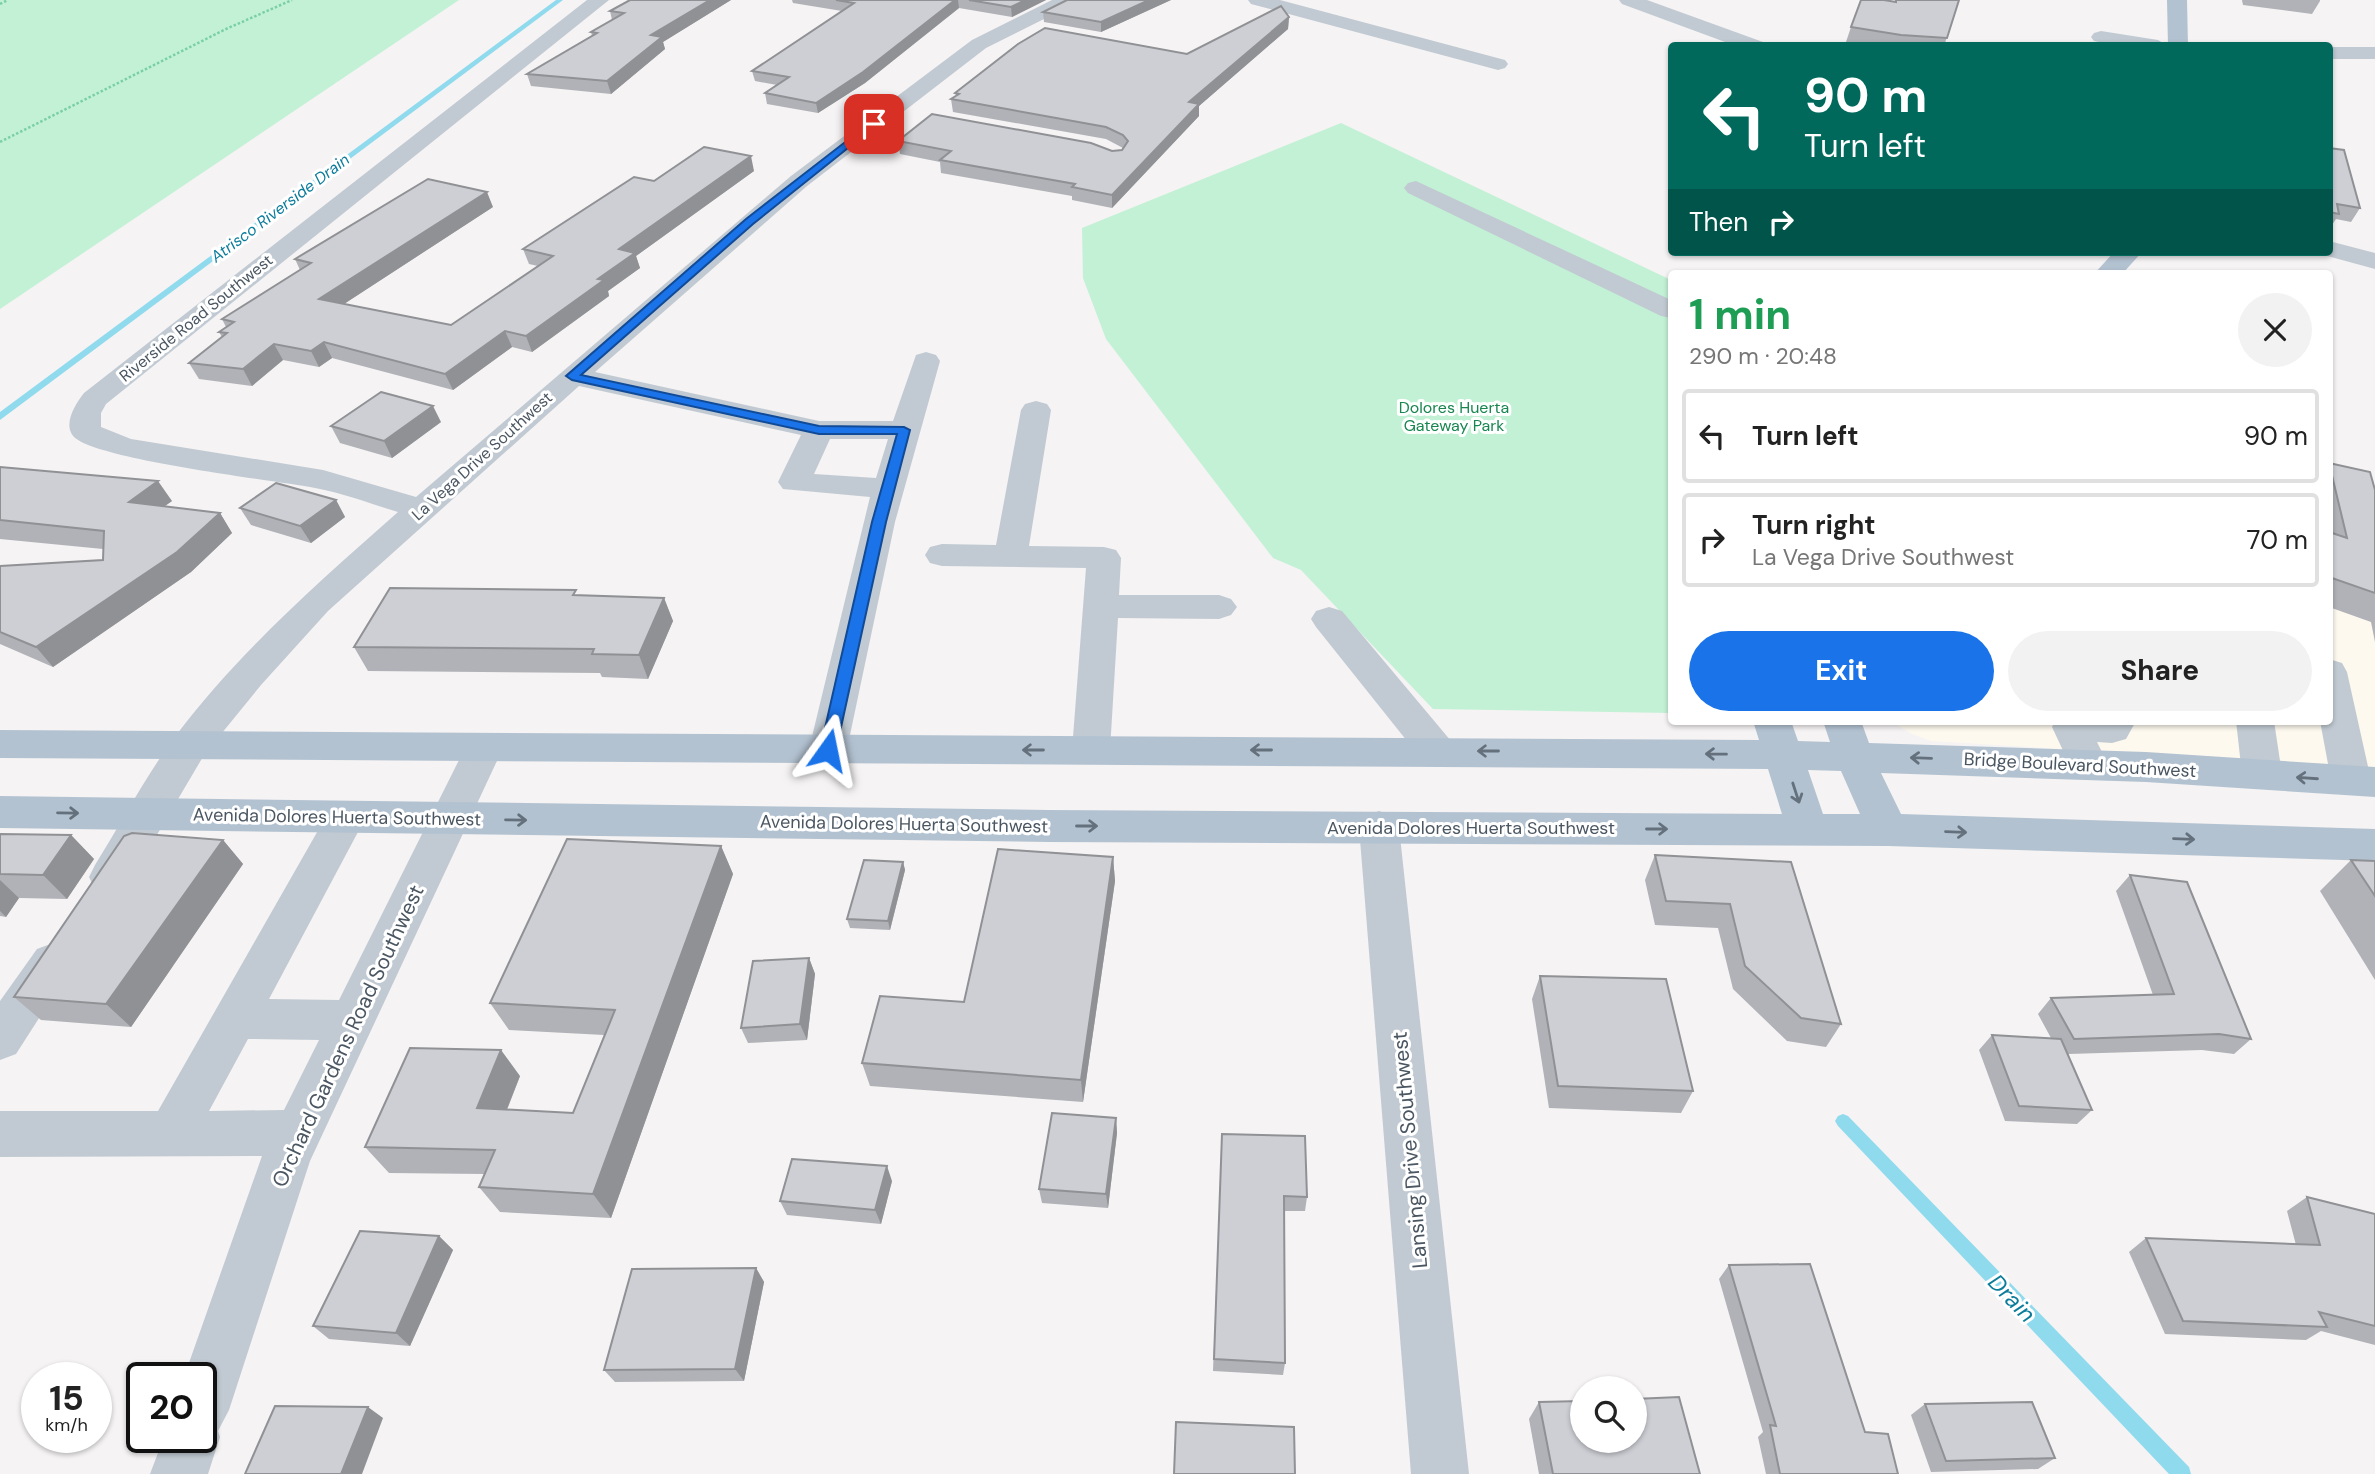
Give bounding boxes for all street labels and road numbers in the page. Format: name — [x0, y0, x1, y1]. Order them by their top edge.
street label: Riverside Road Southwest — [115, 250, 277, 386]
street label: La Vega Drive Southwest — [407, 387, 557, 525]
street label: Bridge Boulevard Southwest — [1963, 747, 2197, 783]
street label: Avenida Dolores Huerta Southwest — [193, 802, 481, 832]
street label: Avenida Dolores Huerta Southwest — [760, 809, 1048, 839]
street label: Avenida Dolores Huerta Southwest — [1327, 816, 1615, 840]
street label: Orchard Gardens Road Southwest — [265, 880, 431, 1192]
street label: Lansing Drive Southwest — [1386, 1030, 1434, 1270]

